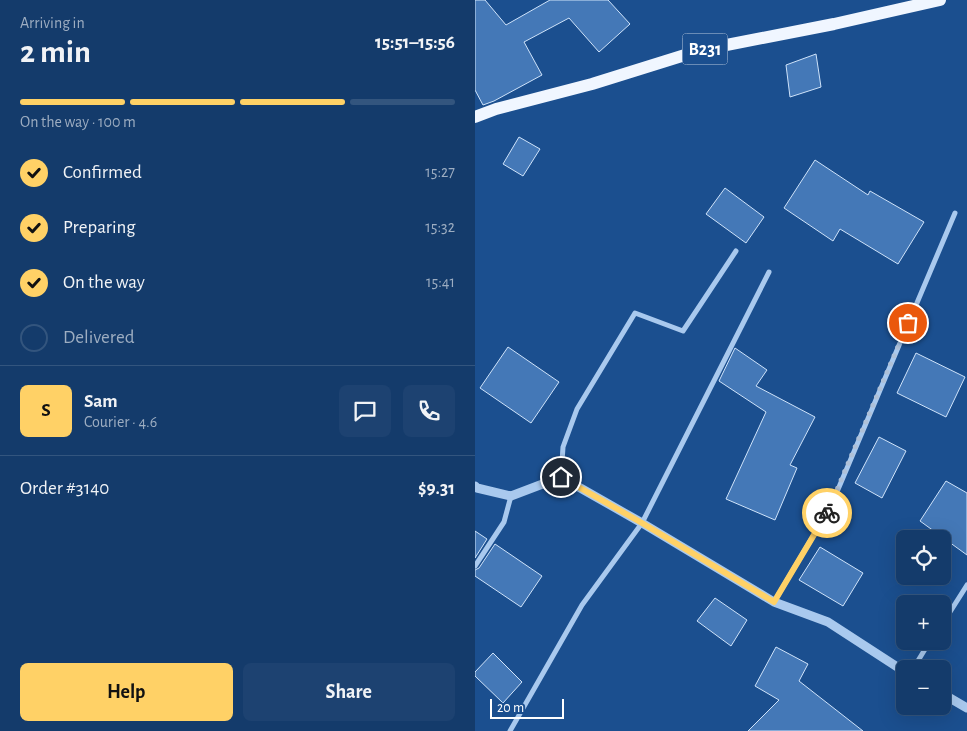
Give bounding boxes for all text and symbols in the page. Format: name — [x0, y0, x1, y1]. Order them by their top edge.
text: Arriving in — [20, 15, 85, 31]
text: 15:51–15:56 — [375, 33, 455, 52]
road number: B231 — [683, 34, 727, 64]
text: 2 min — [20, 36, 91, 68]
text: On the way · 100 m — [20, 114, 136, 130]
icon: check — [20, 159, 48, 187]
text: Confirmed — [63, 163, 142, 182]
text: 15:27 — [425, 164, 455, 180]
icon: check — [20, 214, 48, 242]
text: Preparing — [63, 218, 136, 237]
text: 15:32 — [425, 219, 455, 235]
icon: check — [20, 269, 48, 297]
text: On the way — [63, 273, 145, 292]
text: 15:41 — [426, 274, 455, 290]
pin — [887, 302, 929, 344]
icon: bag — [894, 309, 922, 337]
text: Delivered — [63, 328, 135, 347]
button: chat — [339, 385, 391, 437]
button: phone — [403, 385, 455, 437]
text: Sam — [84, 392, 118, 411]
text: S — [41, 401, 51, 420]
text: Courier · 4.6 — [84, 414, 157, 430]
pin — [540, 456, 582, 498]
icon: home — [547, 463, 575, 491]
text: Order #3140 — [20, 479, 109, 498]
text: $9.31 — [418, 479, 455, 498]
courier — [802, 488, 852, 538]
icon: bike — [813, 499, 841, 527]
map controls — [896, 530, 951, 715]
button: locate — [896, 530, 951, 585]
button: + — [896, 595, 951, 650]
button: − — [896, 660, 951, 715]
button: Help — [20, 663, 233, 721]
button: Share — [243, 663, 455, 721]
scale bar — [490, 696, 564, 719]
text: 20 m — [497, 701, 524, 715]

